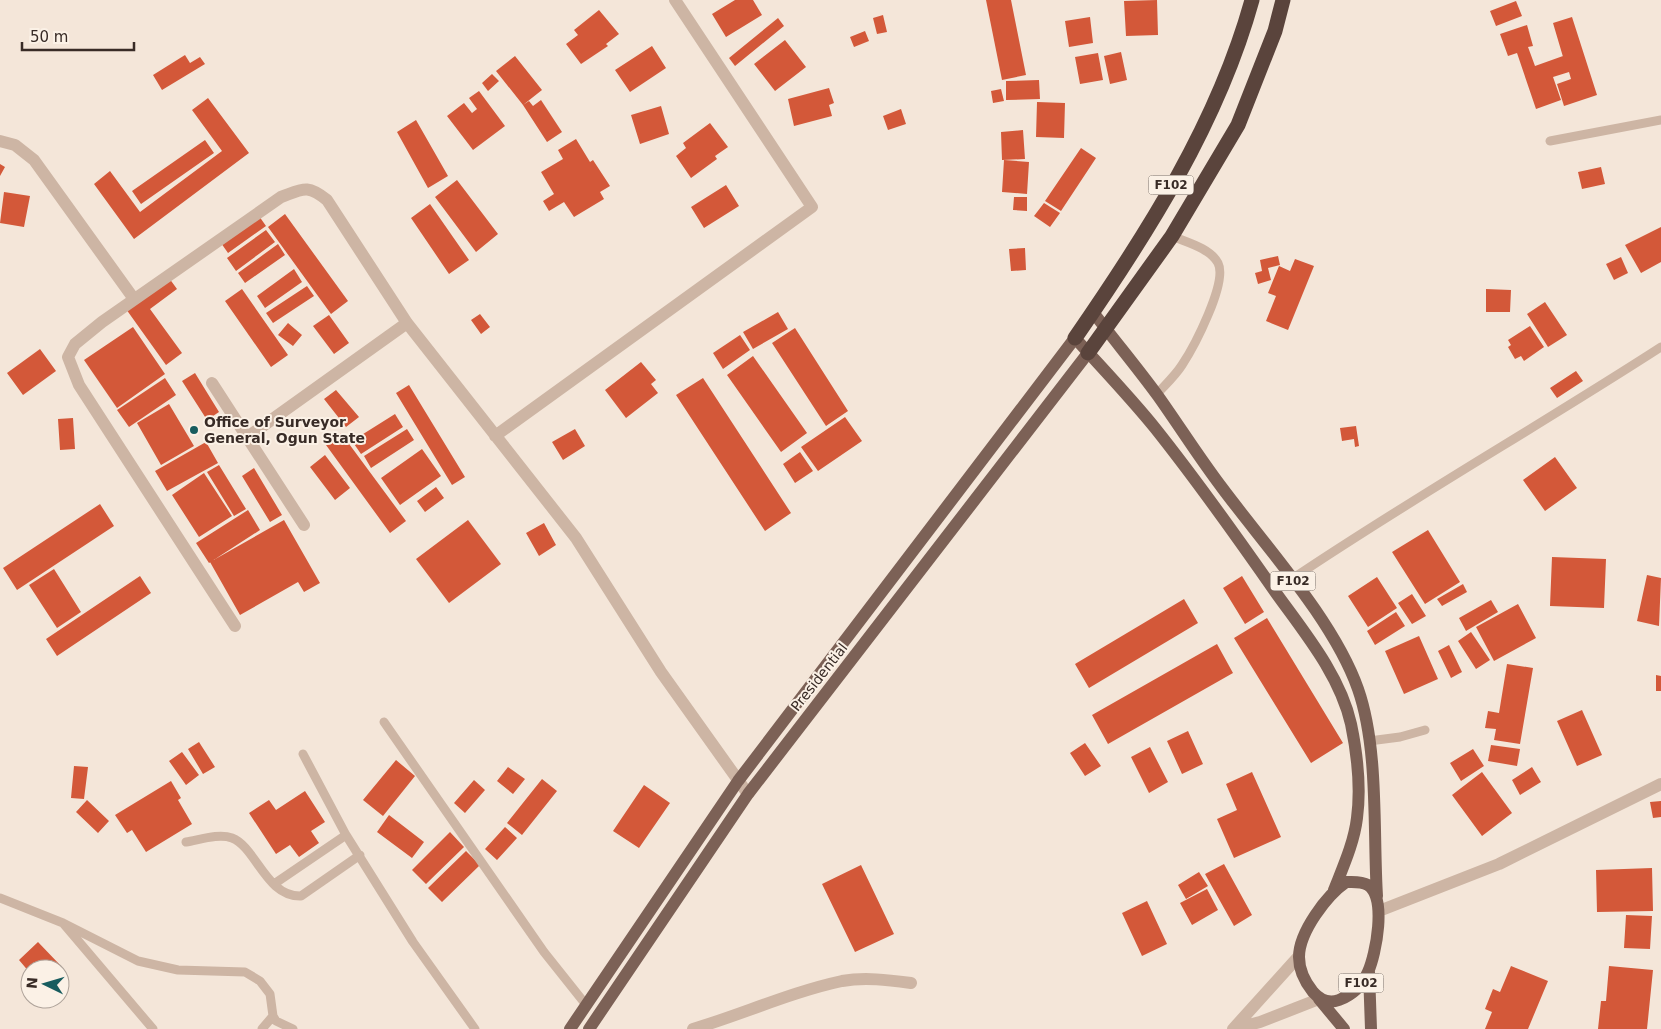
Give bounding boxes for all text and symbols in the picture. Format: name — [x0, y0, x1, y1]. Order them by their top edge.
scale bar — [22, 20, 135, 52]
text: 50 m — [30, 28, 68, 46]
road number: F102 — [1148, 176, 1194, 194]
place label: Office of Surveyor General, Ogun State — [204, 414, 365, 446]
marker: Office of Surveyor General, Ogun State — [188, 424, 200, 436]
road number: F102 — [1270, 572, 1316, 590]
street label: Presidential — [788, 640, 850, 714]
north arrow — [20, 959, 70, 1009]
road number: F102 — [1338, 974, 1384, 992]
text: N — [24, 976, 41, 989]

